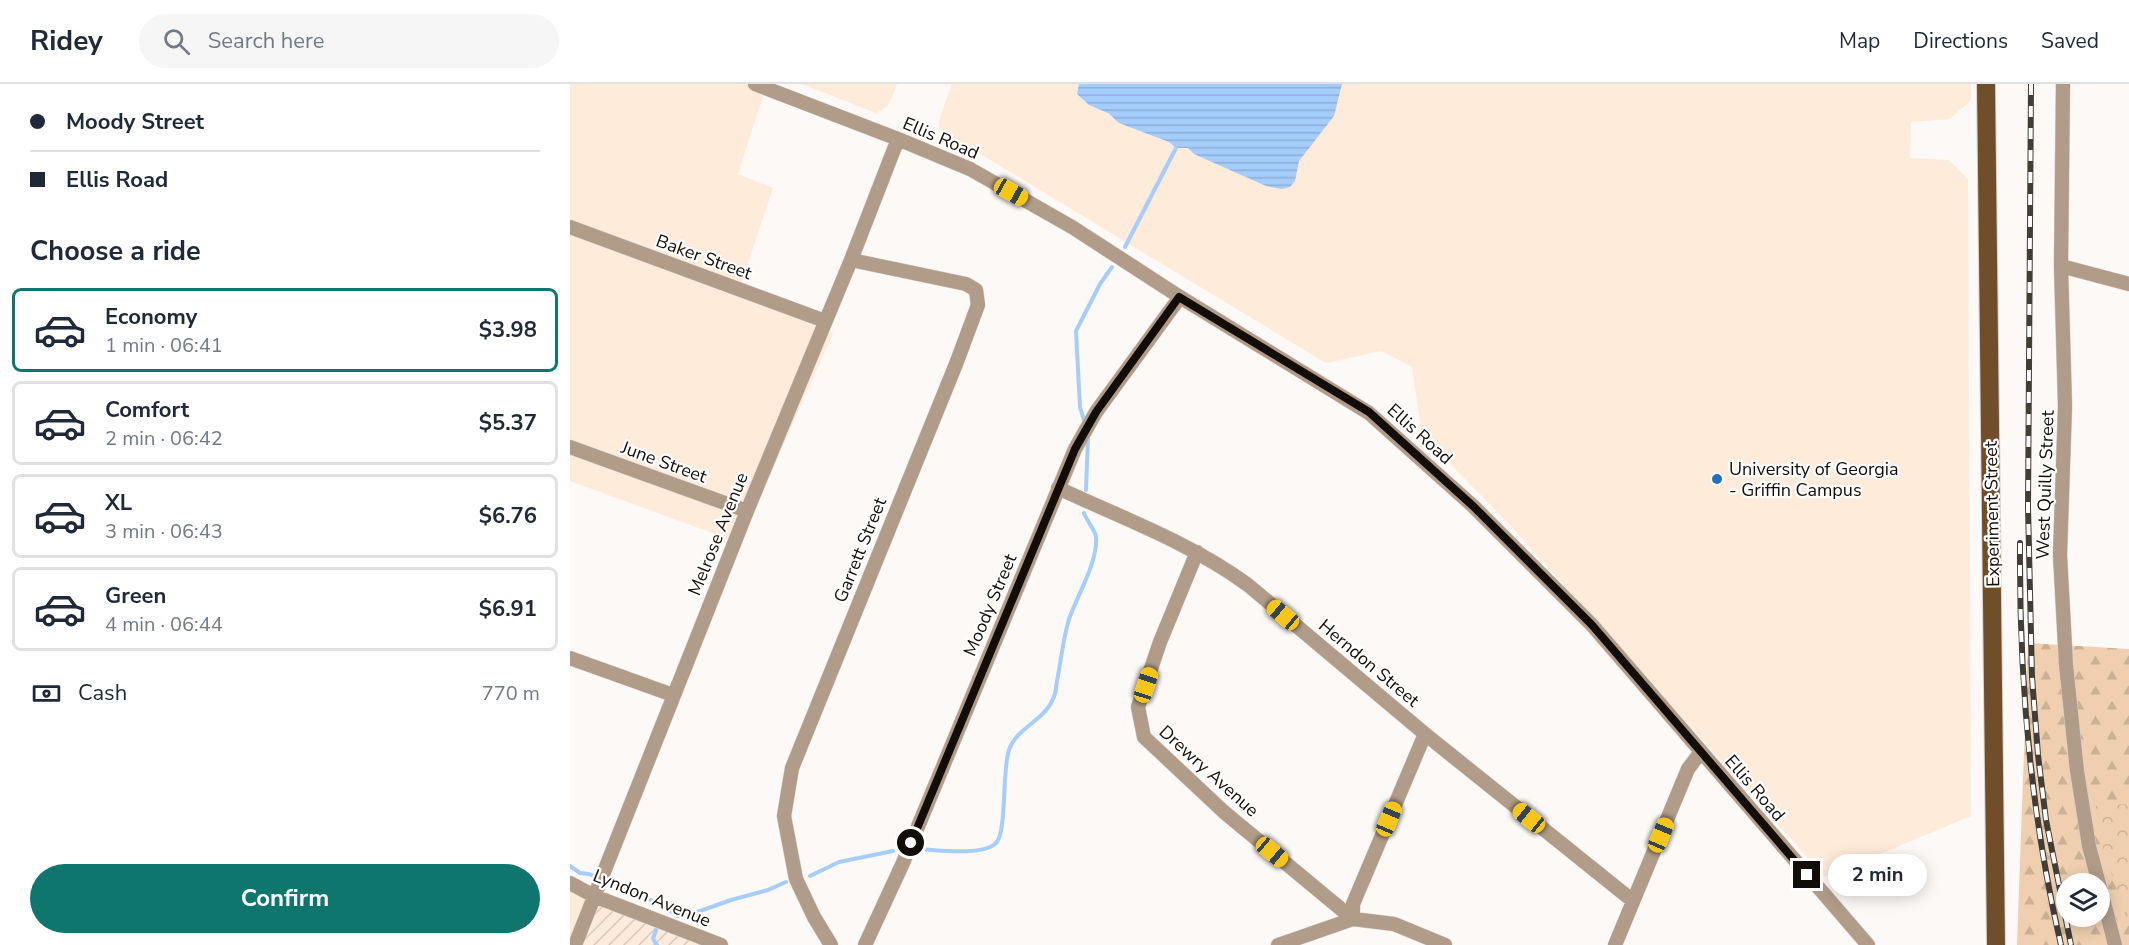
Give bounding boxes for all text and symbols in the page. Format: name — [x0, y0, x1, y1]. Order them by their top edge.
search box — [139, 14, 559, 68]
text: Ridey — [30, 22, 103, 60]
icon: search — [160, 25, 193, 58]
text: Search here — [208, 26, 324, 56]
text: Map — [1839, 27, 1880, 55]
text: Directions — [1913, 27, 2008, 55]
text: Saved — [2041, 27, 2099, 55]
text: Moody Street — [66, 107, 204, 137]
street label: Ellis Road — [899, 111, 983, 165]
text: Ellis Road — [66, 165, 168, 195]
car — [991, 175, 1031, 209]
street label: Baker Street — [653, 229, 756, 286]
text: Choose a ride — [30, 233, 201, 270]
text: Economy — [105, 302, 197, 332]
icon: car — [33, 303, 87, 357]
text: $3.98 — [479, 315, 537, 345]
text: 1 min · 06:41 — [105, 332, 223, 359]
text: Comfort — [105, 395, 189, 425]
icon: car — [33, 396, 87, 450]
street label: Ellis Road — [1382, 398, 1458, 470]
text: $5.37 — [479, 408, 537, 438]
street label: West Quilly Street — [2030, 409, 2060, 560]
text: 2 min · 06:42 — [105, 425, 223, 452]
street label: June Street — [617, 435, 711, 489]
street label: Experiment Street — [1979, 440, 2005, 587]
place label: University of Georgia - Griffin Campus — [1729, 457, 1898, 502]
street label: Melrose Avenue — [682, 469, 754, 599]
marker: University of Georgia - Griffin Campus — [1710, 472, 1724, 486]
text: XL — [105, 488, 132, 518]
icon: car — [33, 489, 87, 543]
street label: Garrett Street — [828, 493, 892, 606]
text: $6.76 — [479, 501, 537, 531]
text: 3 min · 06:43 — [105, 518, 223, 545]
street label: Moody Street — [958, 550, 1023, 660]
text: Green — [105, 581, 166, 611]
icon: car — [33, 582, 87, 636]
text: $6.91 — [479, 594, 537, 624]
car — [1263, 597, 1303, 633]
text: 4 min · 06:44 — [105, 611, 223, 638]
street label: Herndon Street — [1314, 614, 1425, 713]
car — [1132, 665, 1160, 705]
icon: cash — [30, 677, 63, 710]
text: Cash — [78, 678, 127, 708]
text: 770 m — [482, 680, 540, 707]
street label: Drewry Avenue — [1154, 720, 1264, 822]
street label: Ellis Road — [1720, 750, 1790, 826]
car — [1374, 799, 1404, 839]
car — [1509, 800, 1549, 836]
car — [1646, 815, 1676, 855]
route start — [897, 829, 924, 856]
car — [1252, 834, 1292, 870]
callout: 2 min — [1828, 854, 1927, 896]
route end — [1793, 861, 1820, 888]
text: 2 min — [1852, 861, 1903, 888]
street label: Lyndon Avenue — [590, 863, 714, 933]
button: Confirm — [30, 864, 540, 933]
map controls — [2056, 873, 2110, 927]
button: layers — [2056, 873, 2110, 927]

